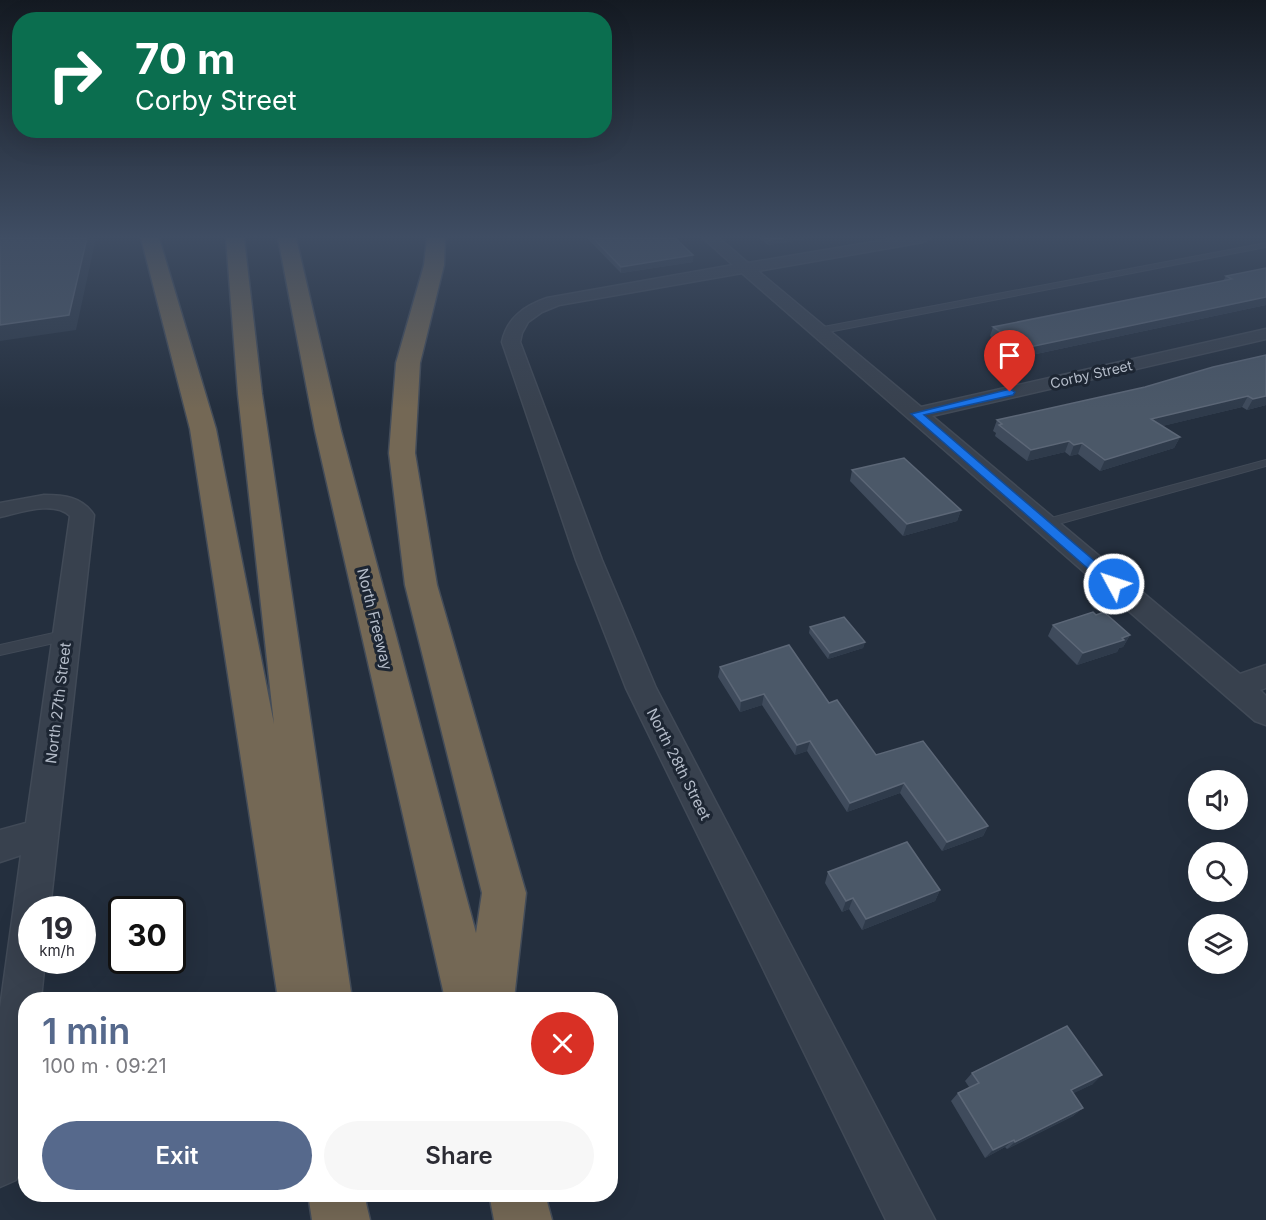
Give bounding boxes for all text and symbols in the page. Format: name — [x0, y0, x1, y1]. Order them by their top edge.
text: 70 m — [135, 33, 235, 84]
icon: right — [36, 36, 114, 114]
text: Corby Street — [135, 84, 296, 117]
pin — [984, 330, 1035, 392]
icon: arrive — [993, 339, 1026, 372]
street label: Corby Street — [1048, 356, 1134, 392]
position arrow — [1082, 552, 1146, 616]
street label: North Freeway — [353, 566, 397, 672]
street label: North 27th Street — [41, 641, 75, 765]
street label: North 28th Street — [643, 705, 715, 823]
map controls — [1188, 770, 1248, 974]
button: sound — [1188, 770, 1248, 830]
button: search — [1188, 842, 1248, 902]
speed limit sign: 30 — [108, 896, 186, 974]
text: 19 — [41, 910, 73, 946]
button: layers — [1188, 914, 1248, 974]
text: km/h — [39, 941, 75, 960]
text: 1 min — [42, 1009, 130, 1053]
button: close — [531, 1012, 594, 1075]
text: 100 m · 09:21 — [42, 1054, 167, 1078]
button: Exit — [42, 1121, 312, 1190]
button: Share — [324, 1121, 594, 1190]

